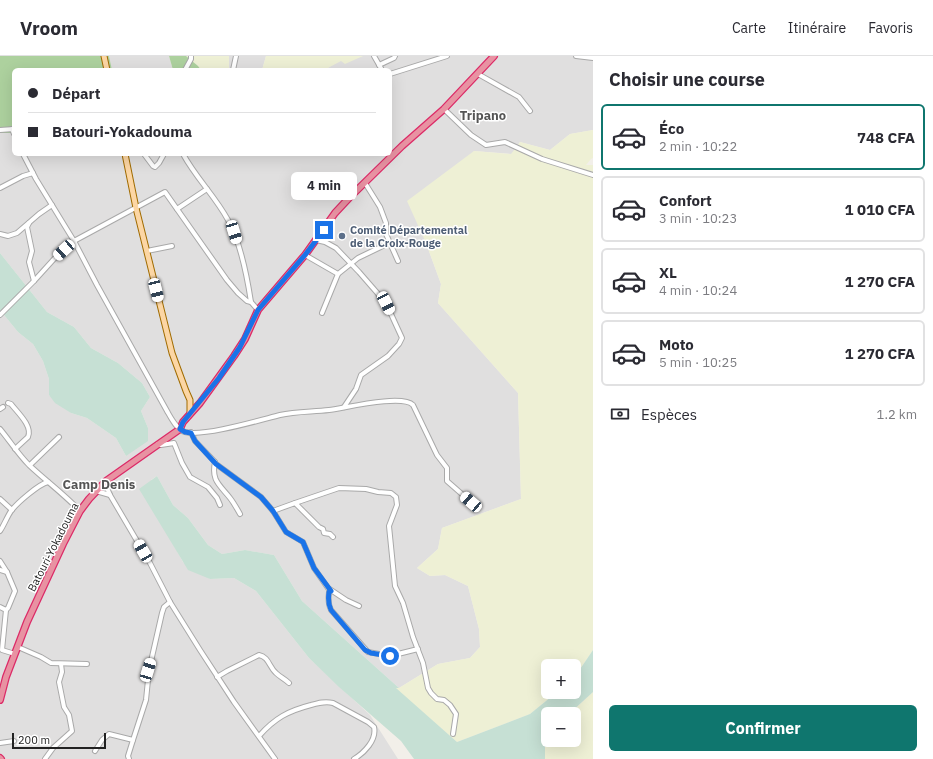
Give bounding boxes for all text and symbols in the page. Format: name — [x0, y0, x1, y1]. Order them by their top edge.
text: Vroom — [20, 16, 78, 40]
text: Carte — [732, 19, 766, 37]
text: Itinéraire — [788, 19, 846, 37]
text: Favoris — [868, 19, 913, 37]
text: Choisir une course — [609, 68, 765, 91]
text: Départ — [52, 84, 100, 103]
district label: Tripano — [460, 107, 506, 124]
icon: car — [611, 119, 647, 155]
text: Éco — [659, 119, 684, 138]
text: Batouri-Yokadouma — [52, 122, 192, 141]
text: 748 CFA — [857, 128, 915, 147]
text: 2 min · 10:22 — [659, 138, 737, 155]
callout: 4 min — [291, 172, 357, 200]
text: 4 min — [307, 177, 341, 194]
icon: car — [611, 191, 647, 227]
text: Confort — [659, 191, 712, 210]
text: 1 010 CFA — [844, 200, 915, 219]
text: 3 min · 10:23 — [659, 210, 737, 227]
car — [225, 219, 243, 245]
route end — [315, 221, 333, 239]
place label: Comité Départemental de la Croix-Rouge — [350, 223, 468, 250]
marker: Comité Départemental de la Croix-Rouge — [337, 231, 347, 241]
car — [51, 238, 77, 262]
icon: car — [611, 263, 647, 299]
text: XL — [659, 263, 677, 282]
text: 1 270 CFA — [844, 272, 915, 291]
car — [147, 277, 165, 303]
text: 4 min · 10:24 — [659, 282, 737, 299]
car — [375, 290, 397, 316]
icon: car — [611, 335, 647, 371]
text: Moto — [659, 335, 694, 354]
text: 1 270 CFA — [844, 344, 915, 363]
text: 5 min · 10:25 — [659, 354, 737, 371]
icon: cash — [609, 403, 631, 425]
text: Espèces — [641, 405, 697, 424]
text: 1.2 km — [877, 406, 917, 423]
district label: Camp Denis — [63, 476, 136, 493]
car — [458, 490, 484, 514]
street label: Batouri-Yokadouma — [25, 500, 82, 594]
car — [132, 538, 154, 564]
route start — [381, 647, 399, 665]
car — [139, 657, 157, 683]
map controls — [541, 659, 581, 747]
button: + — [541, 659, 581, 699]
button: Confirmer — [609, 705, 917, 751]
button: − — [541, 707, 581, 747]
scale bar — [12, 731, 106, 750]
text: 200 m — [18, 733, 50, 747]

